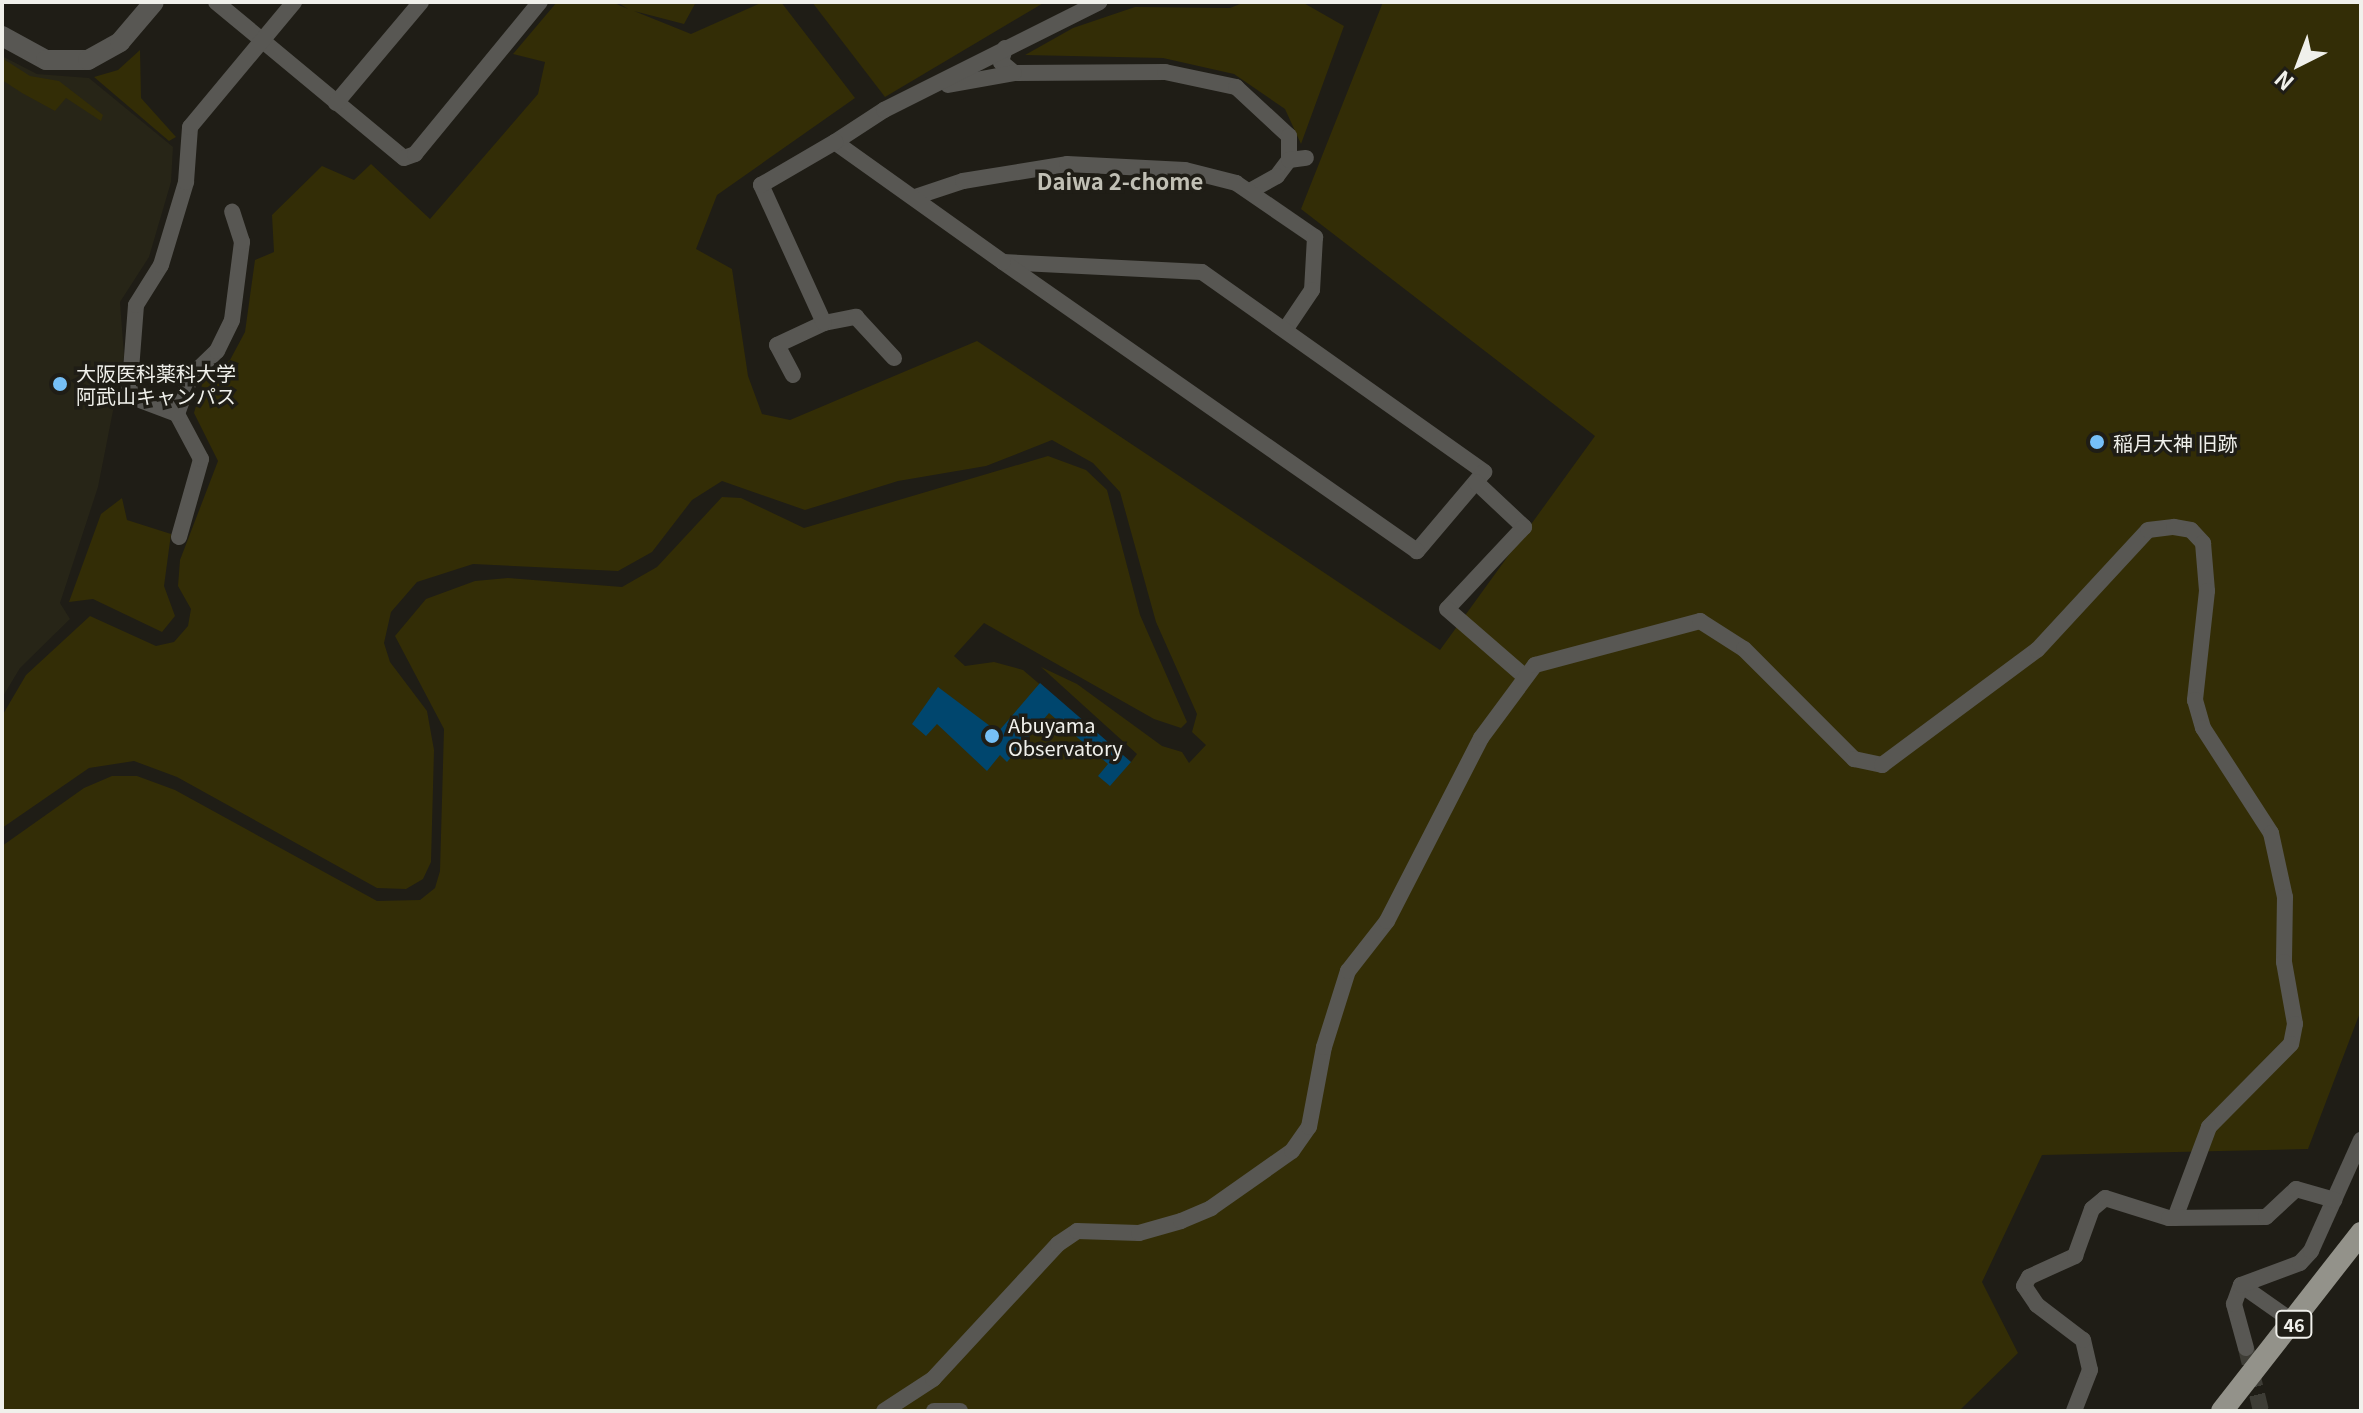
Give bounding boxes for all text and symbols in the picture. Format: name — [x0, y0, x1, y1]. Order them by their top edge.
north arrow — [2259, 24, 2339, 104]
text: N — [2266, 64, 2300, 99]
district label: Daiwa 2-chome — [1037, 168, 1203, 194]
place label: 大阪医科薬科大学 阿武山キャンパス — [76, 360, 236, 407]
marker: 大阪医科薬科大学 阿武山キャンパス — [51, 375, 69, 393]
place label: 稲月大神 旧跡 — [2113, 430, 2237, 454]
marker: 稲月大神 旧跡 — [2088, 433, 2106, 451]
place label: Abuyama Observatory — [1008, 712, 1123, 759]
marker: Abuyama Observatory — [983, 727, 1001, 745]
road number: 46 — [2274, 1310, 2314, 1338]

